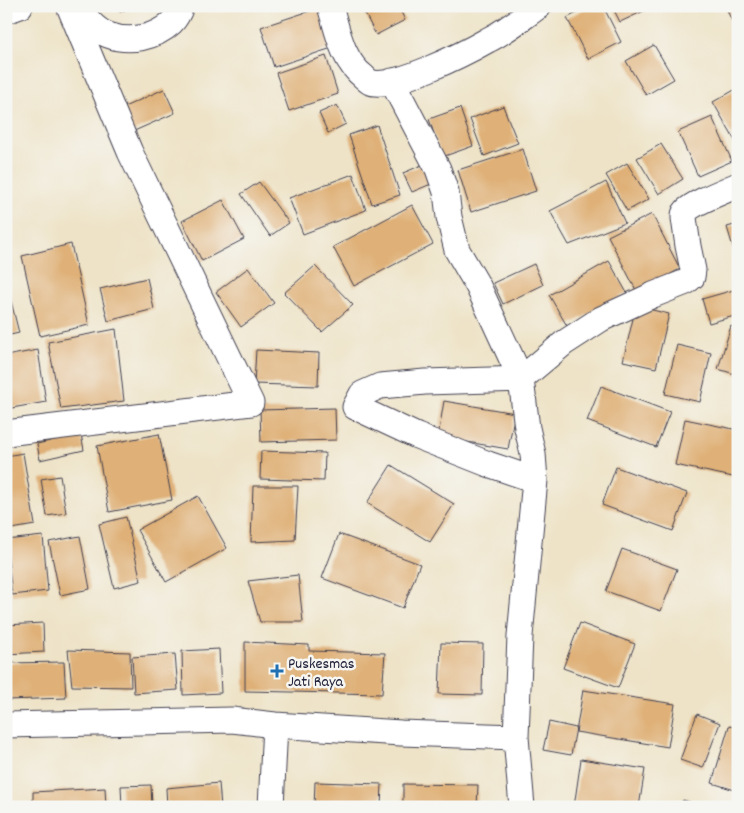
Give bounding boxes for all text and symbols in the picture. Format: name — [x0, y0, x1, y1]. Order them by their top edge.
place label: Puskesmas Jati Raya — [288, 653, 355, 694]
marker: Puskesmas Jati Raya — [270, 664, 284, 678]

